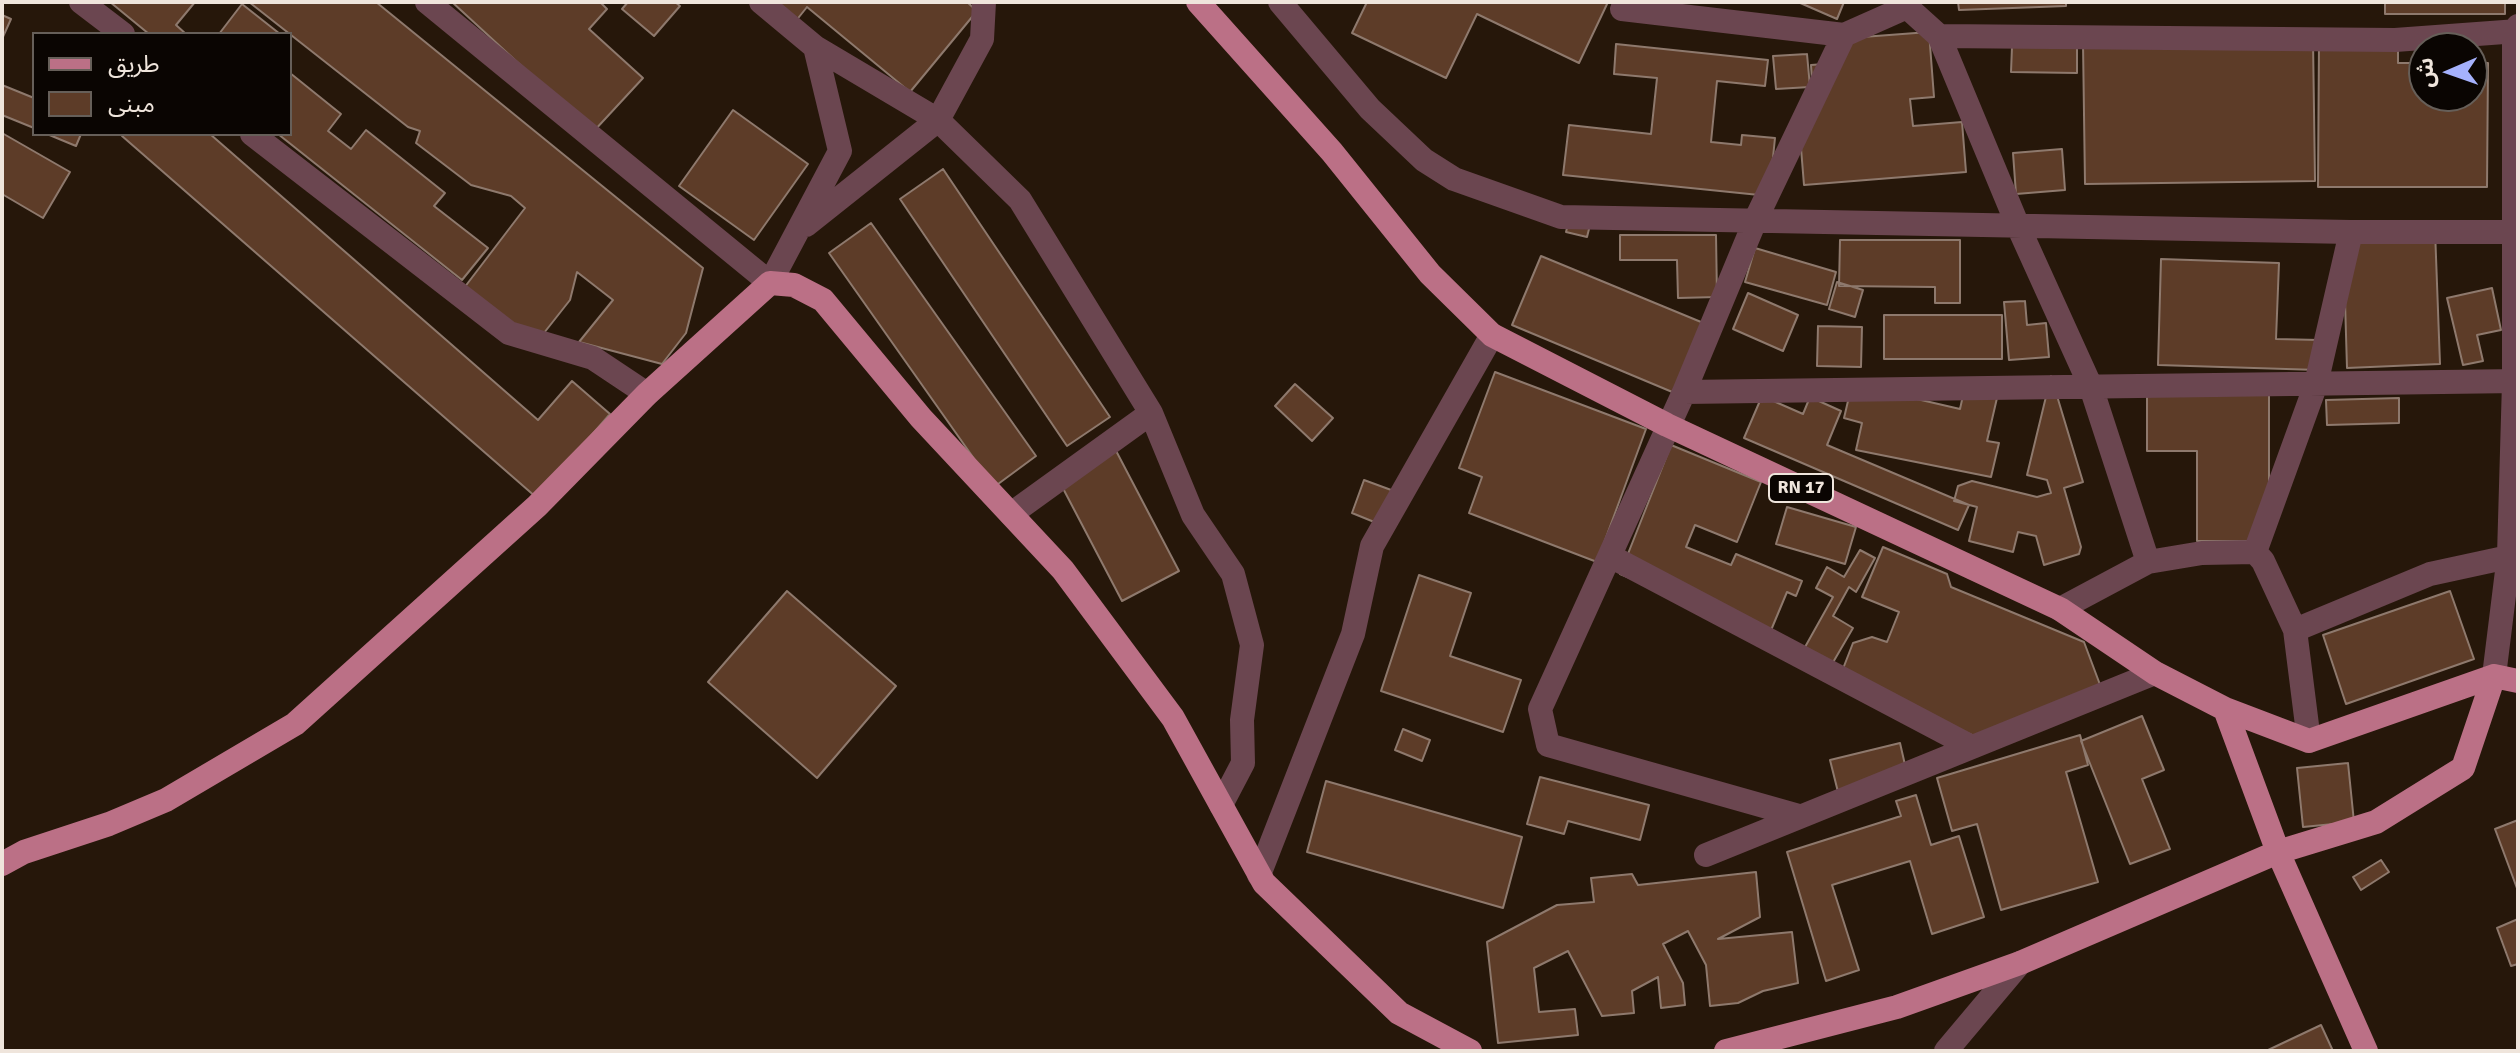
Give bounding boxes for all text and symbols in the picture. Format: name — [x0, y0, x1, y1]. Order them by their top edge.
legend — [32, 32, 292, 136]
north arrow — [2408, 32, 2488, 112]
text: طريق — [108, 49, 160, 79]
text: ش — [2411, 57, 2440, 88]
text: مبنى — [108, 89, 155, 119]
road number: RN 17 — [1769, 474, 1833, 502]

